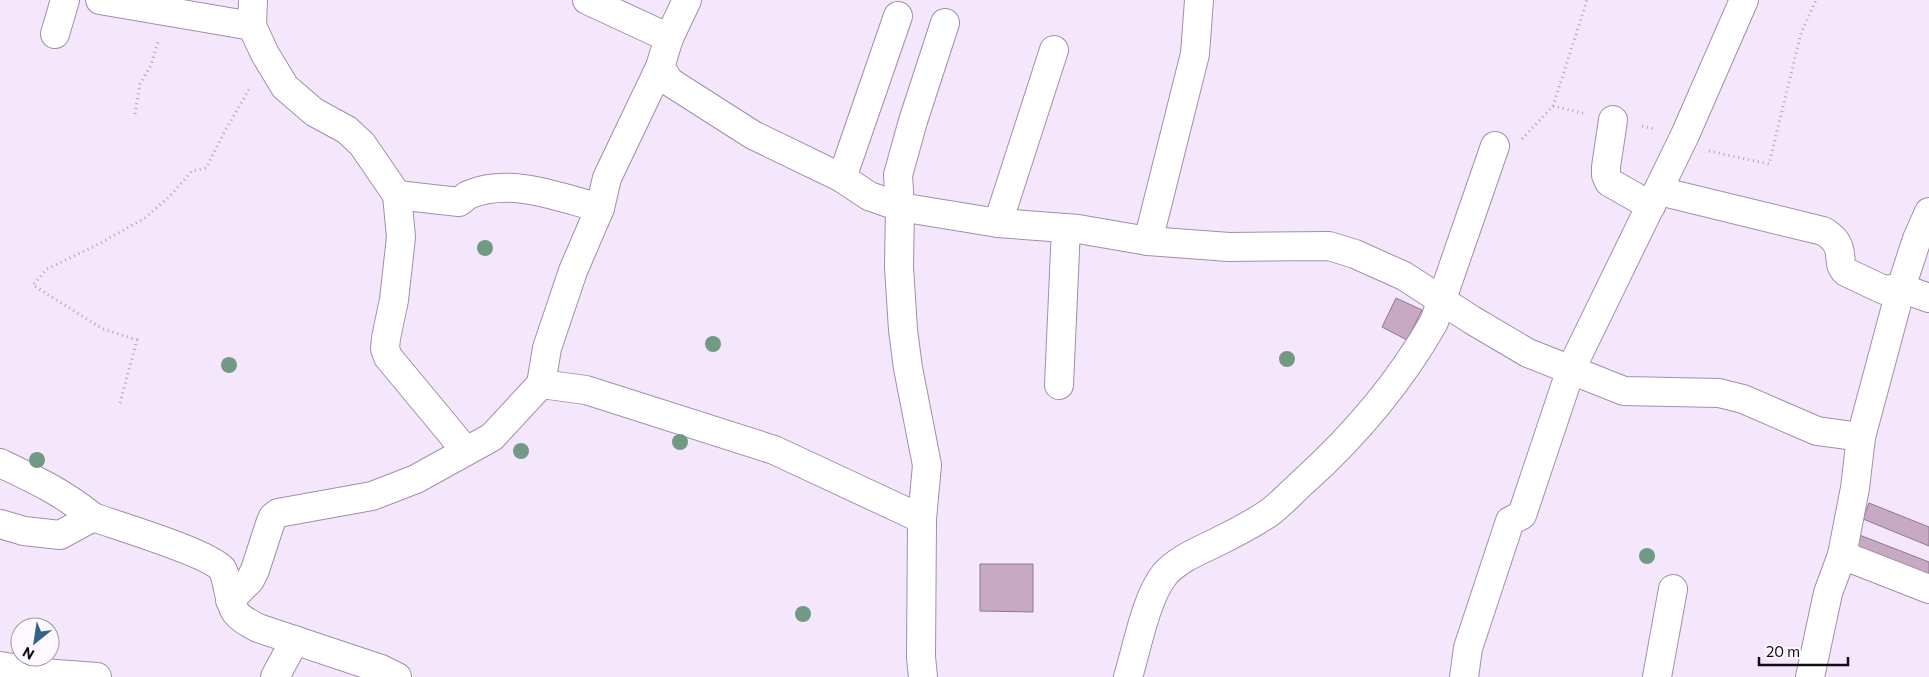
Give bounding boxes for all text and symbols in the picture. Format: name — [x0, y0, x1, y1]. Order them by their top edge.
north arrow — [10, 617, 60, 667]
scale bar — [1759, 634, 1848, 666]
text: 20 m — [1766, 642, 1800, 660]
text: N — [19, 644, 37, 664]

